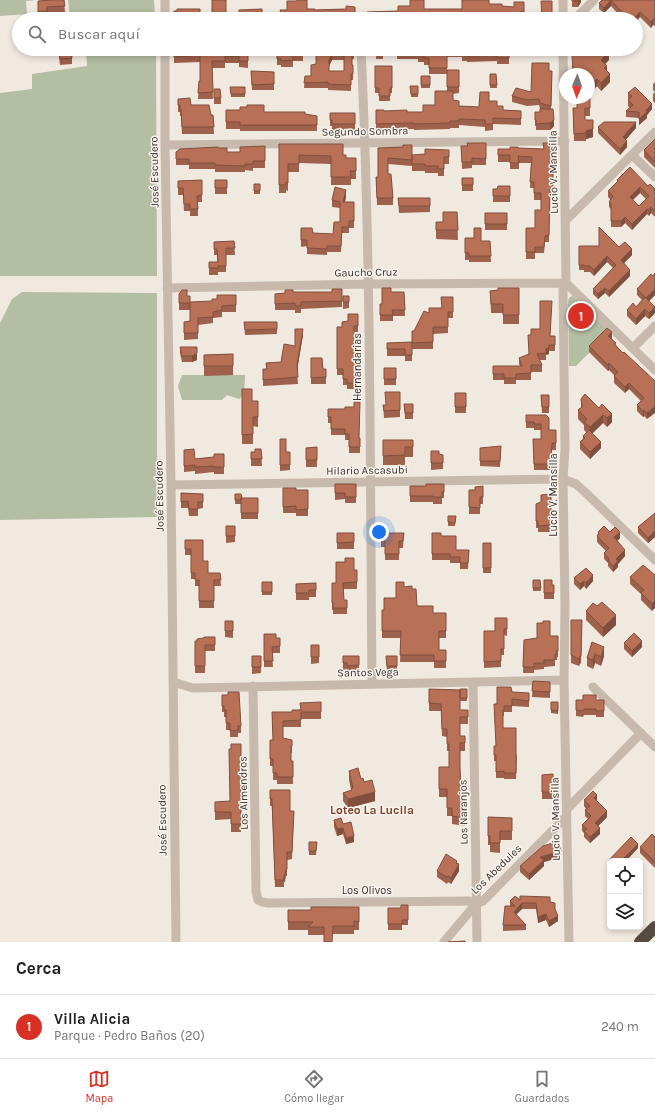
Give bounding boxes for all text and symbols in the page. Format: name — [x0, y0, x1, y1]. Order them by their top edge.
search box — [12, 12, 643, 56]
icon: search — [26, 23, 48, 45]
text: Buscar aquí — [58, 25, 140, 43]
north arrow — [559, 68, 595, 104]
street label: Segundo Sombra — [322, 124, 408, 139]
street label: Lucio V. Mansilla — [546, 130, 561, 214]
street label: José Escudero — [147, 136, 162, 208]
street label: Gaucho Cruz — [334, 265, 398, 280]
pin: 1 — [568, 301, 594, 331]
street label: Hernandarias — [351, 333, 364, 401]
street label: Lucio V. Mansilla — [547, 453, 560, 537]
street label: José Escudero — [152, 460, 167, 532]
street label: Hilario Ascasubi — [326, 463, 408, 478]
your location — [369, 522, 389, 542]
street label: Santos Vega — [337, 665, 399, 680]
street label: Los Almendros — [236, 756, 251, 830]
street label: Lucio V. Mansilla — [548, 777, 563, 861]
street label: Los Naranjos — [456, 779, 471, 845]
street label: José Escudero — [155, 784, 170, 856]
district label: Loteo La Lucila — [330, 803, 414, 817]
street label: Los Abedules — [468, 842, 525, 897]
map controls — [607, 858, 643, 930]
button: locate — [607, 858, 643, 894]
street label: Los Olivos — [342, 884, 392, 897]
button: layers — [607, 894, 643, 930]
text: Cerca — [16, 958, 61, 978]
text: Villa Alicia — [54, 1010, 130, 1028]
text: 1 — [27, 1019, 31, 1034]
text: 240 m — [601, 1019, 639, 1034]
text: Parque · Pedro Baños (20) — [54, 1028, 205, 1043]
tab: Mapa — [85, 1068, 113, 1105]
tab: Cómo llegar — [284, 1068, 344, 1105]
tab: Guardados — [515, 1068, 570, 1105]

